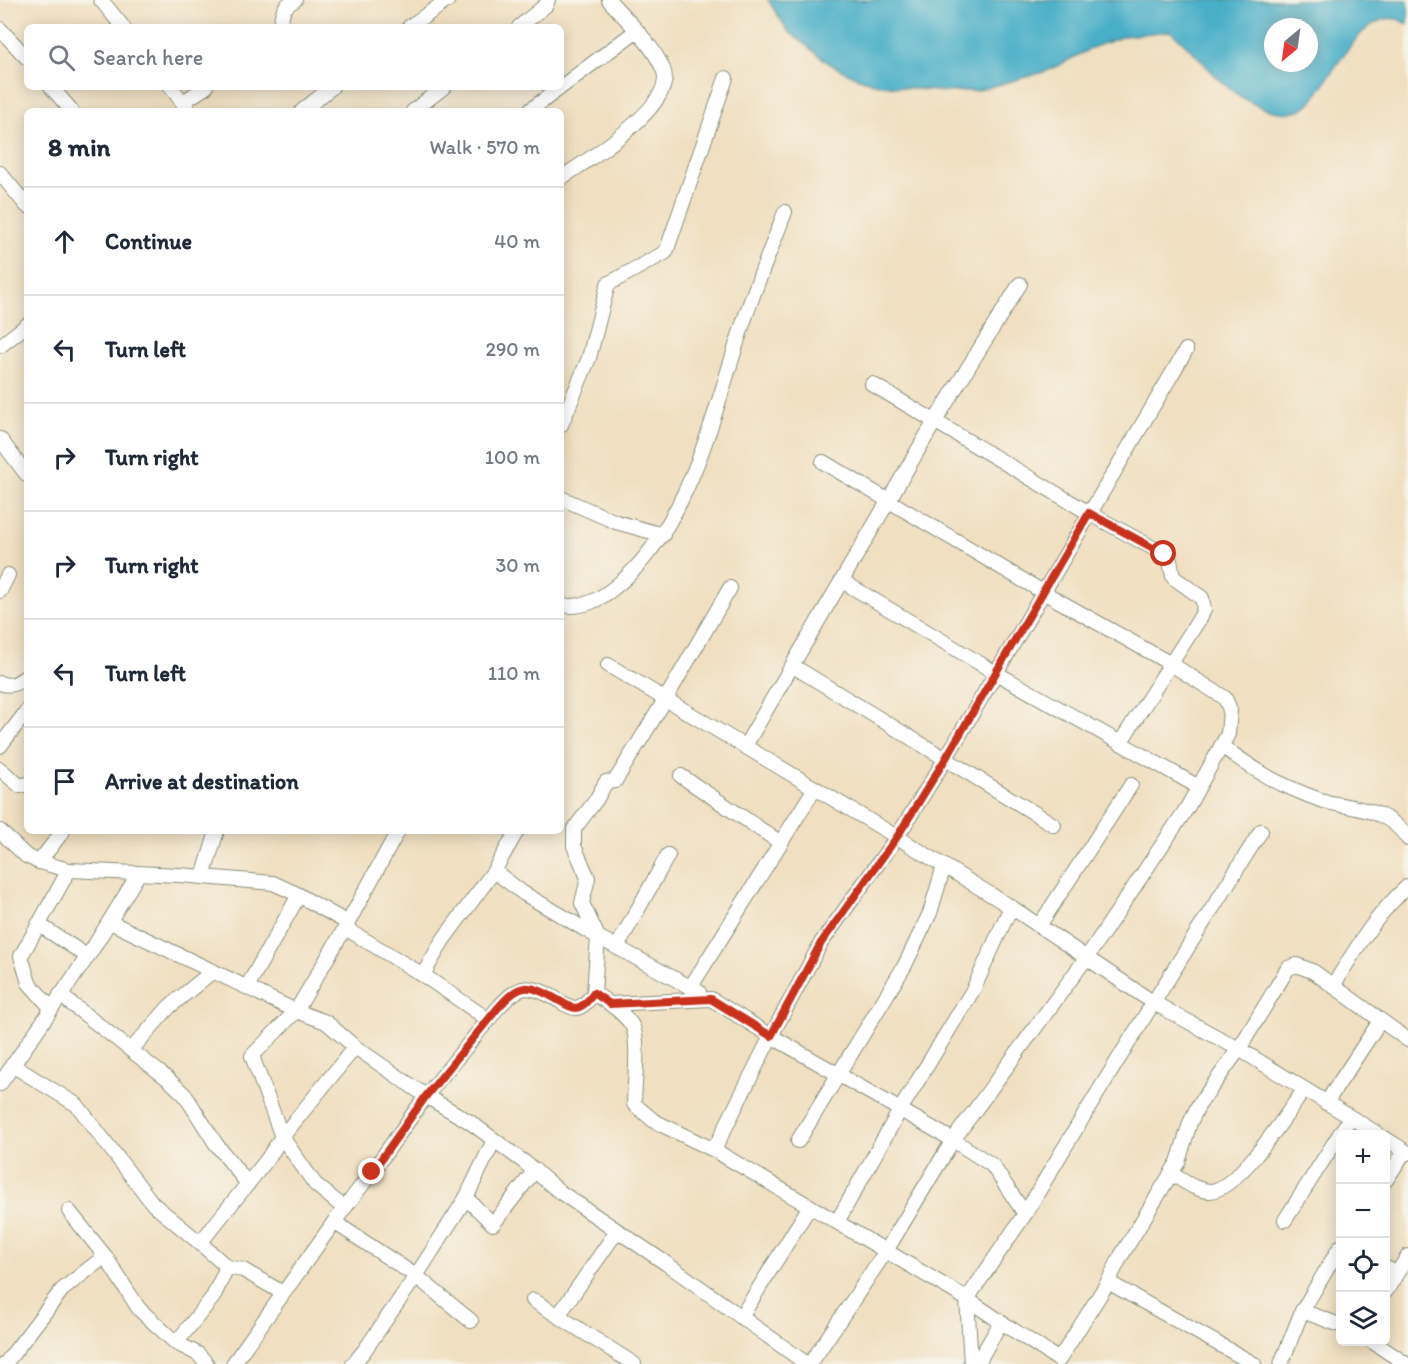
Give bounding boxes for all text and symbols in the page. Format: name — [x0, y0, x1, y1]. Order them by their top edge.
north arrow — [1264, 18, 1318, 72]
search box — [24, 24, 564, 90]
icon: search — [45, 41, 78, 74]
text: Search here — [93, 44, 203, 71]
text: 8 min — [48, 131, 110, 163]
text: Walk · 570 m — [429, 135, 540, 159]
icon: ahead — [48, 225, 81, 258]
text: Continue — [105, 228, 192, 255]
text: 40 m — [494, 229, 540, 253]
icon: left — [48, 333, 81, 366]
text: Turn left — [105, 336, 186, 363]
text: 290 m — [485, 337, 540, 361]
icon: right — [48, 441, 81, 474]
text: Turn right — [105, 444, 199, 471]
text: 100 m — [485, 445, 540, 469]
route start — [1150, 540, 1176, 566]
icon: right — [48, 549, 81, 582]
text: Turn right — [105, 552, 199, 579]
text: 30 m — [495, 553, 540, 577]
icon: left — [48, 657, 81, 690]
text: Turn left — [105, 660, 186, 687]
text: 110 m — [488, 661, 540, 685]
icon: arrive — [48, 765, 81, 798]
text: Arrive at destination — [105, 768, 299, 795]
map controls — [1336, 1130, 1390, 1346]
button: + — [1336, 1130, 1390, 1184]
route end — [358, 1158, 384, 1184]
button: − — [1336, 1184, 1390, 1238]
button: locate — [1336, 1238, 1390, 1292]
button: layers — [1336, 1292, 1390, 1346]

